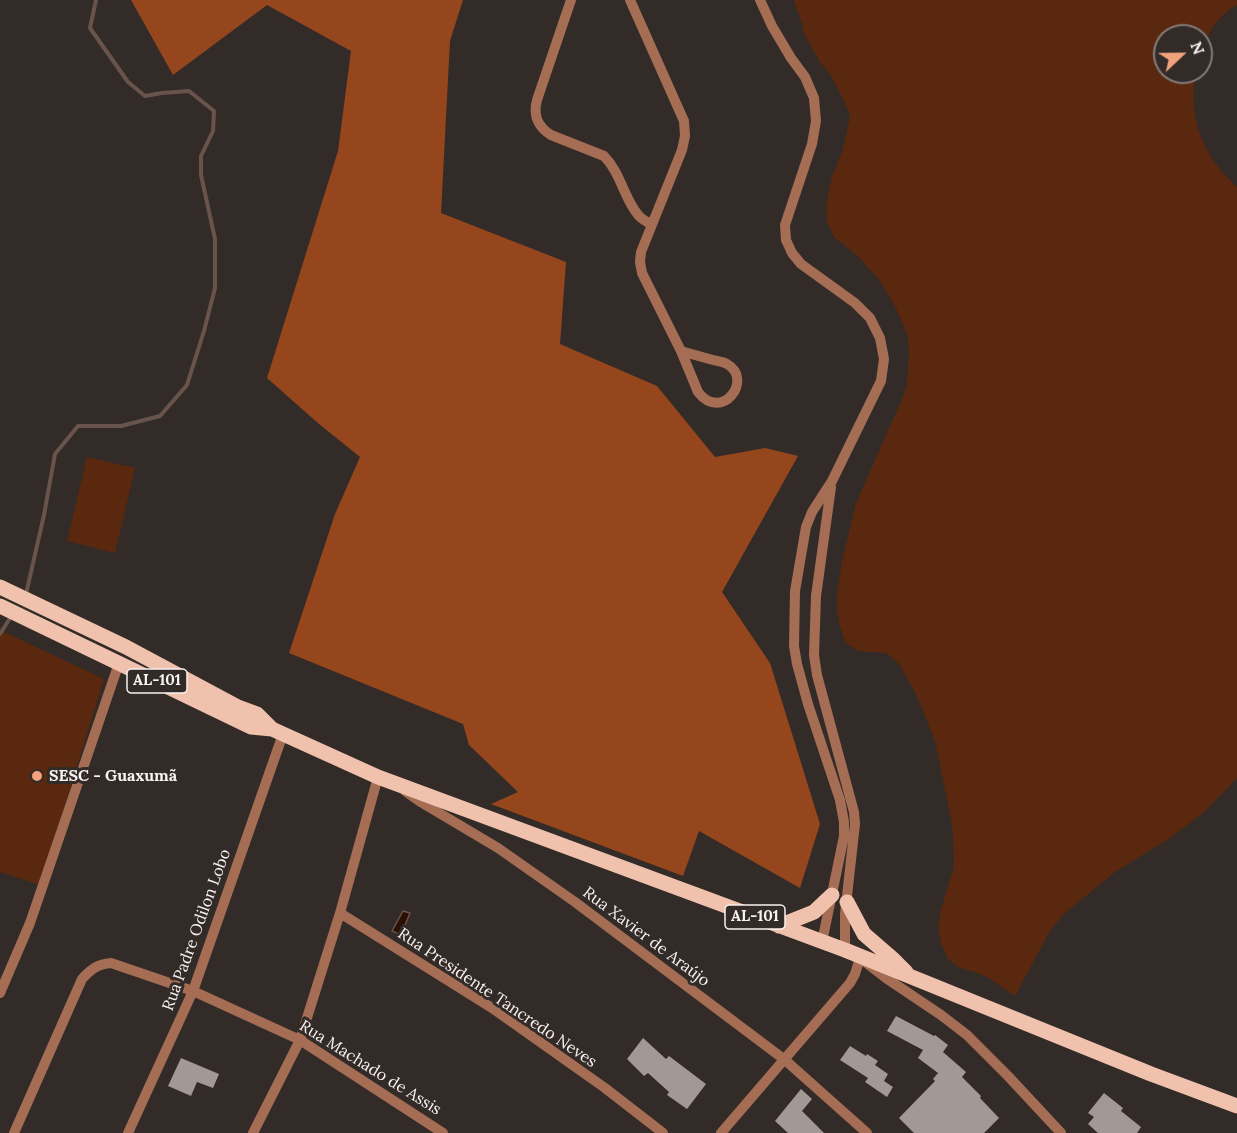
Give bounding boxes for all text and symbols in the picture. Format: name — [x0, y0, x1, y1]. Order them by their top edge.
north arrow — [1153, 24, 1213, 84]
text: N — [1186, 39, 1209, 57]
road number: AL-101 — [127, 669, 187, 693]
place label: SESC - Guaxumã — [49, 766, 177, 786]
marker: SESC - Guaxumã — [30, 769, 44, 783]
street label: Rua Padre Odilon Lobo — [159, 846, 235, 1014]
street label: Rua Xavier de Araújo — [579, 883, 713, 991]
road number: AL-101 — [725, 905, 785, 929]
street label: Rua Presidente Tancredo Neves — [394, 924, 600, 1072]
street label: Rua Machado de Assis — [296, 1016, 444, 1120]

